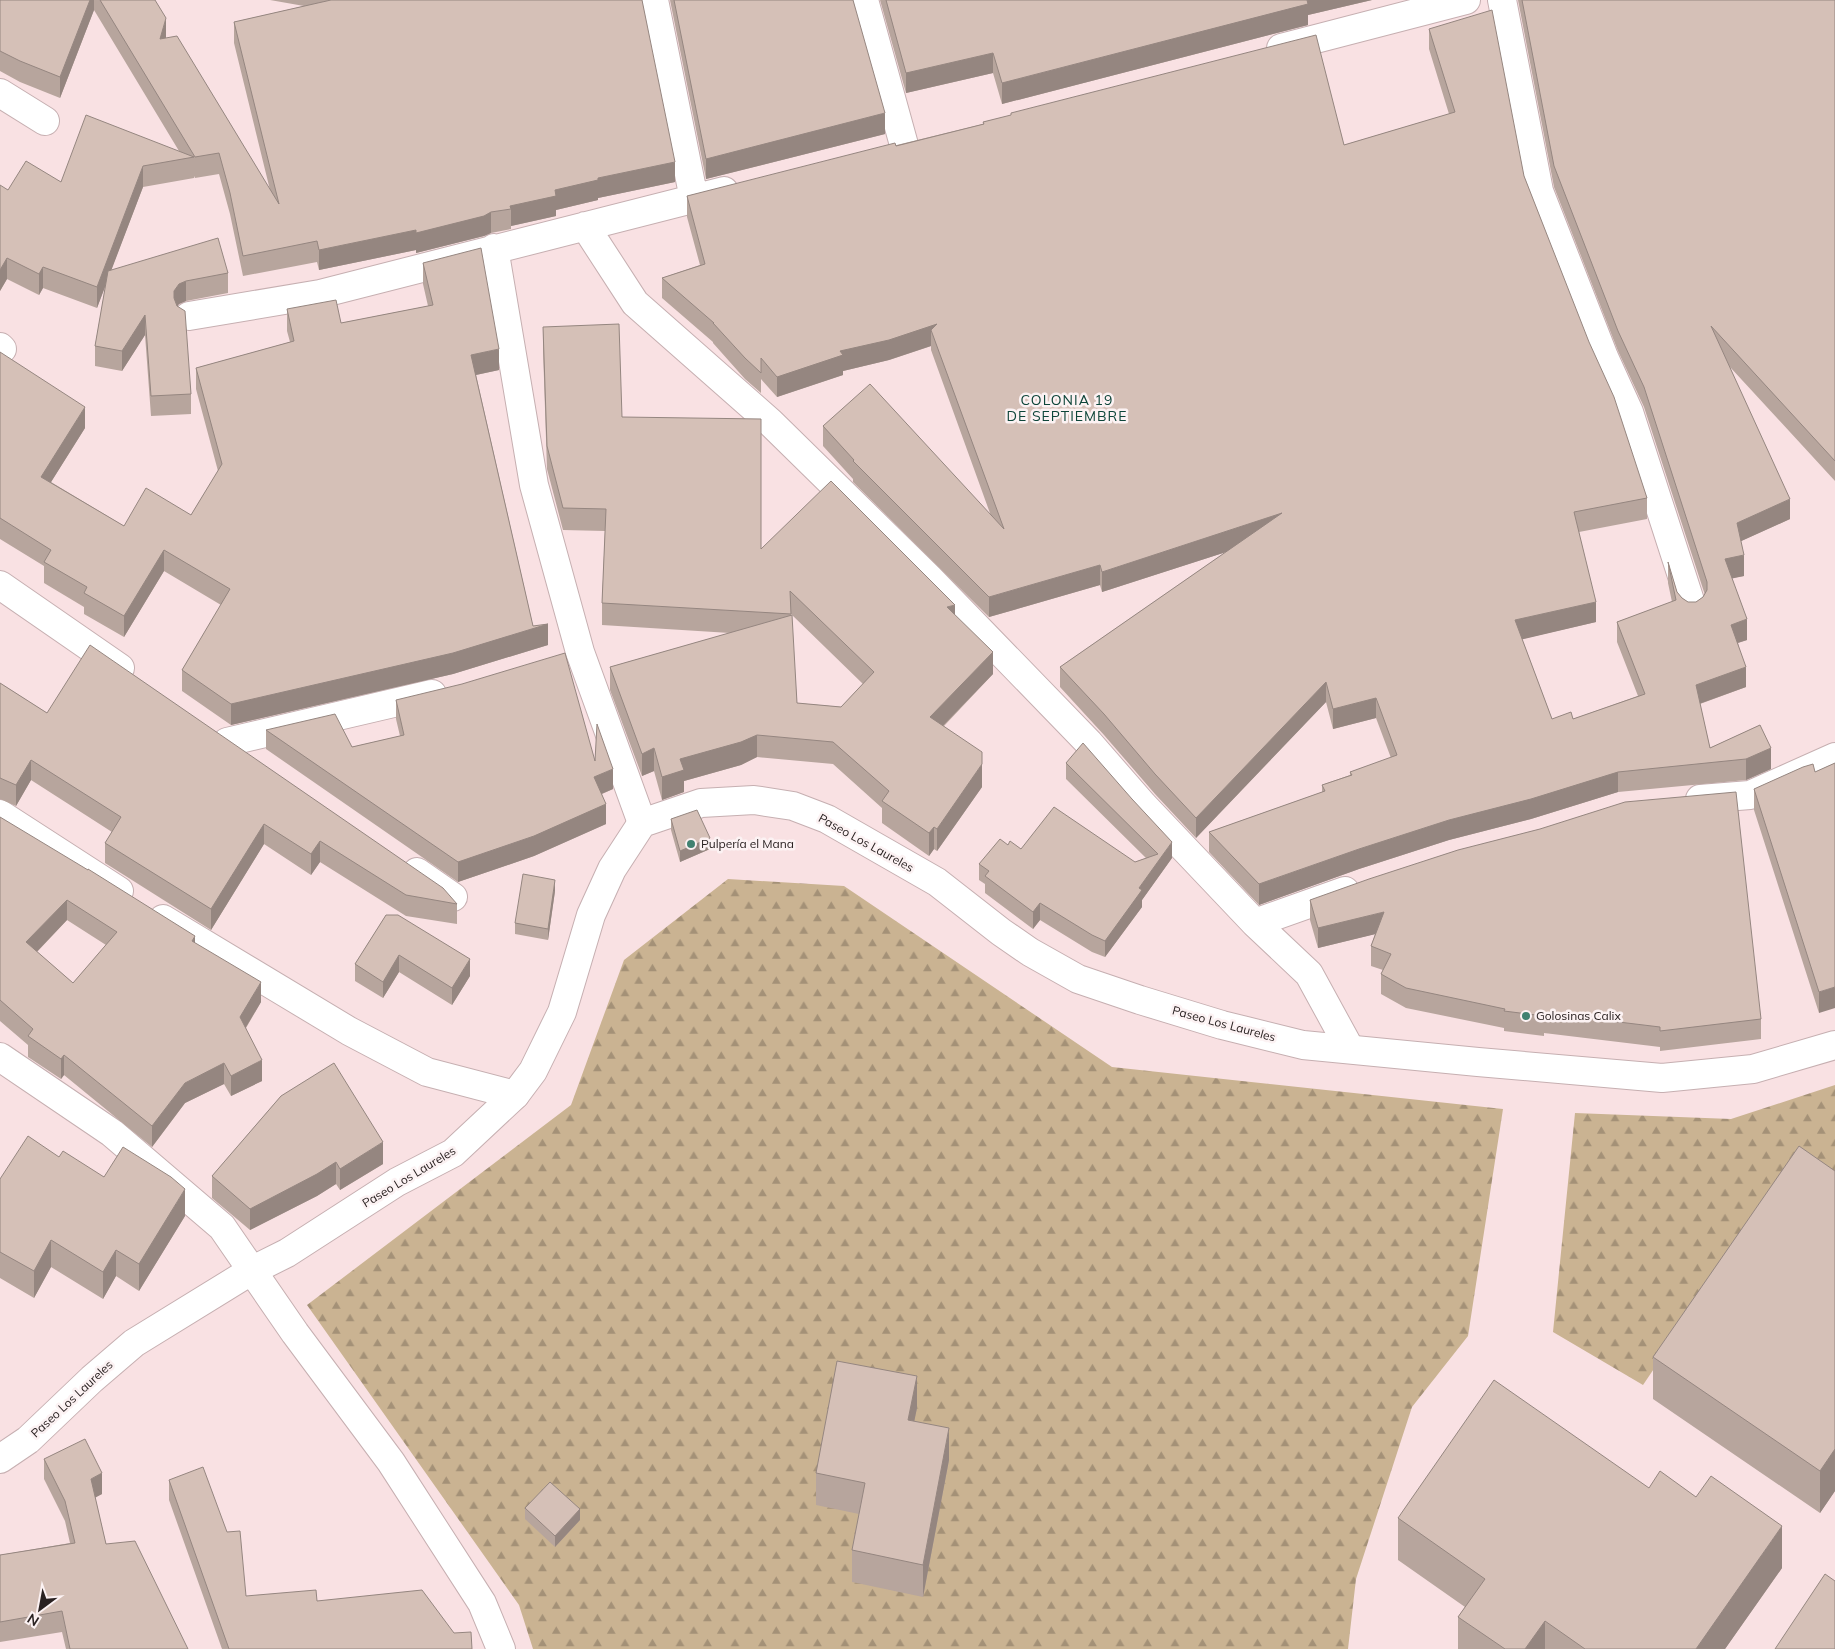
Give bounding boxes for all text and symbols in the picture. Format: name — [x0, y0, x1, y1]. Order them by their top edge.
district label: COLONIA 19 DE SEPTIEMBRE — [1007, 391, 1127, 425]
street label: Paseo Los Laureles — [816, 810, 916, 875]
place label: Pulpería el Mana — [701, 836, 794, 851]
marker: Pulpería el Mana — [685, 838, 697, 850]
street label: Paseo Los Laureles — [1171, 1003, 1278, 1045]
place label: Golosinas Calix — [1536, 1008, 1621, 1023]
marker: Golosinas Calix — [1520, 1010, 1532, 1022]
street label: Paseo Los Laureles — [359, 1143, 458, 1210]
street label: Paseo Los Laureles — [28, 1357, 116, 1440]
north arrow — [15, 1584, 65, 1634]
text: N — [24, 1610, 42, 1630]

